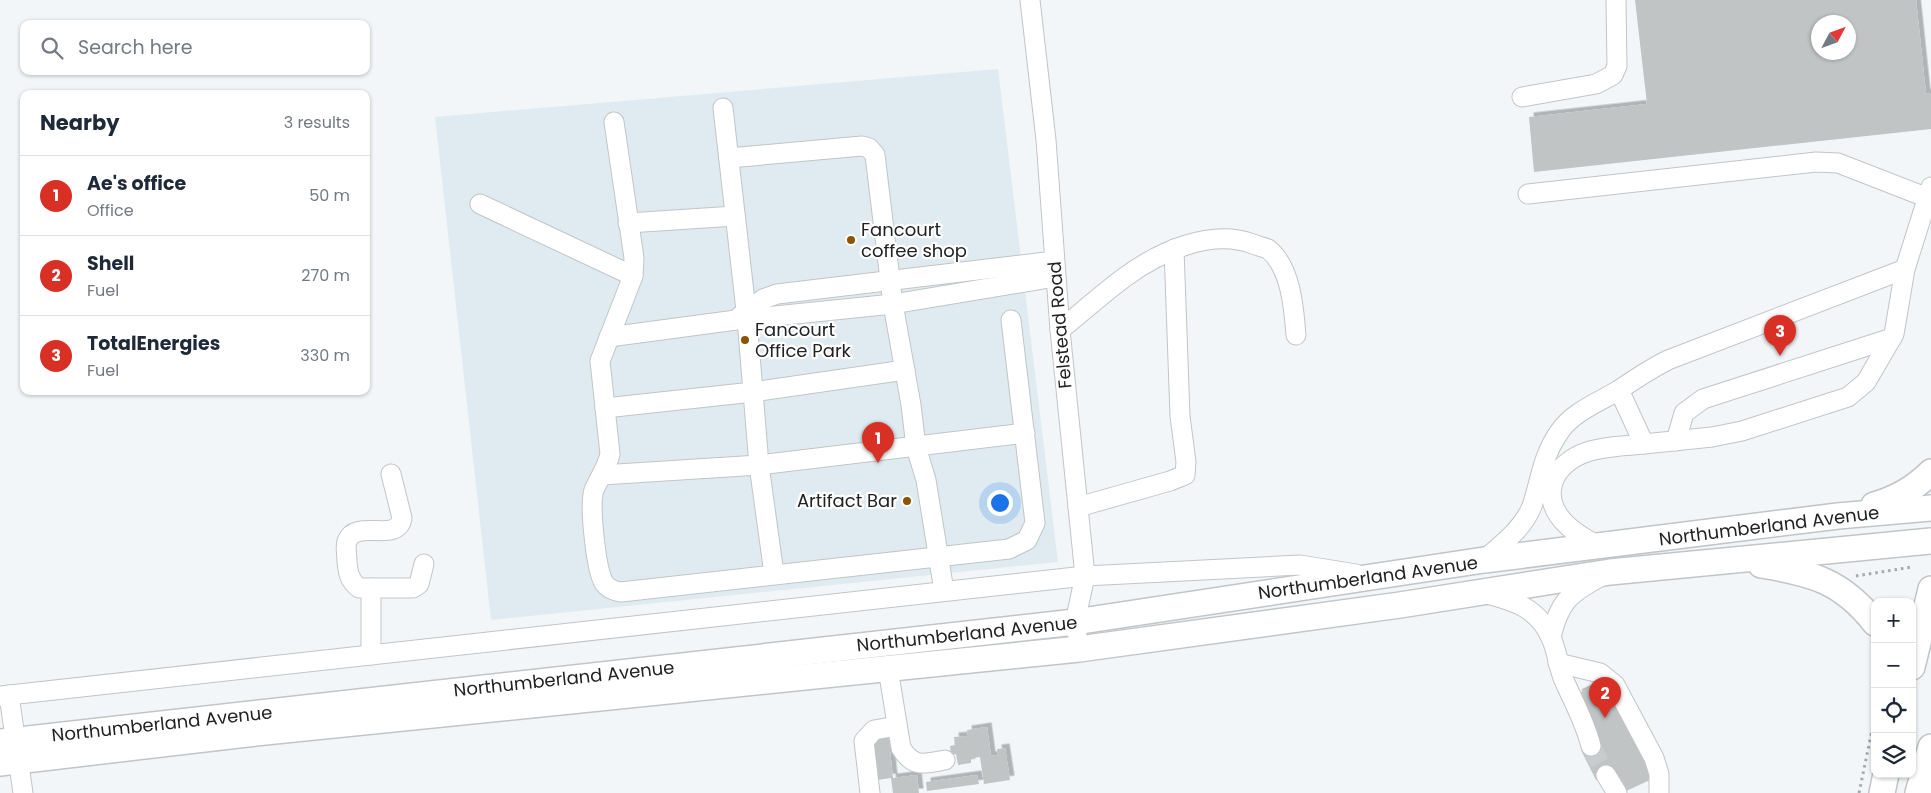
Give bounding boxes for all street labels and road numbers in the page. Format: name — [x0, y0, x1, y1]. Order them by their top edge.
street label: Felstead Road — [1041, 260, 1078, 390]
street label: Northumberland Avenue — [1657, 500, 1881, 551]
street label: Northumberland Avenue — [1256, 550, 1479, 605]
street label: Northumberland Avenue — [855, 609, 1079, 658]
street label: Northumberland Avenue — [452, 654, 676, 703]
street label: Northumberland Avenue — [50, 699, 274, 748]

